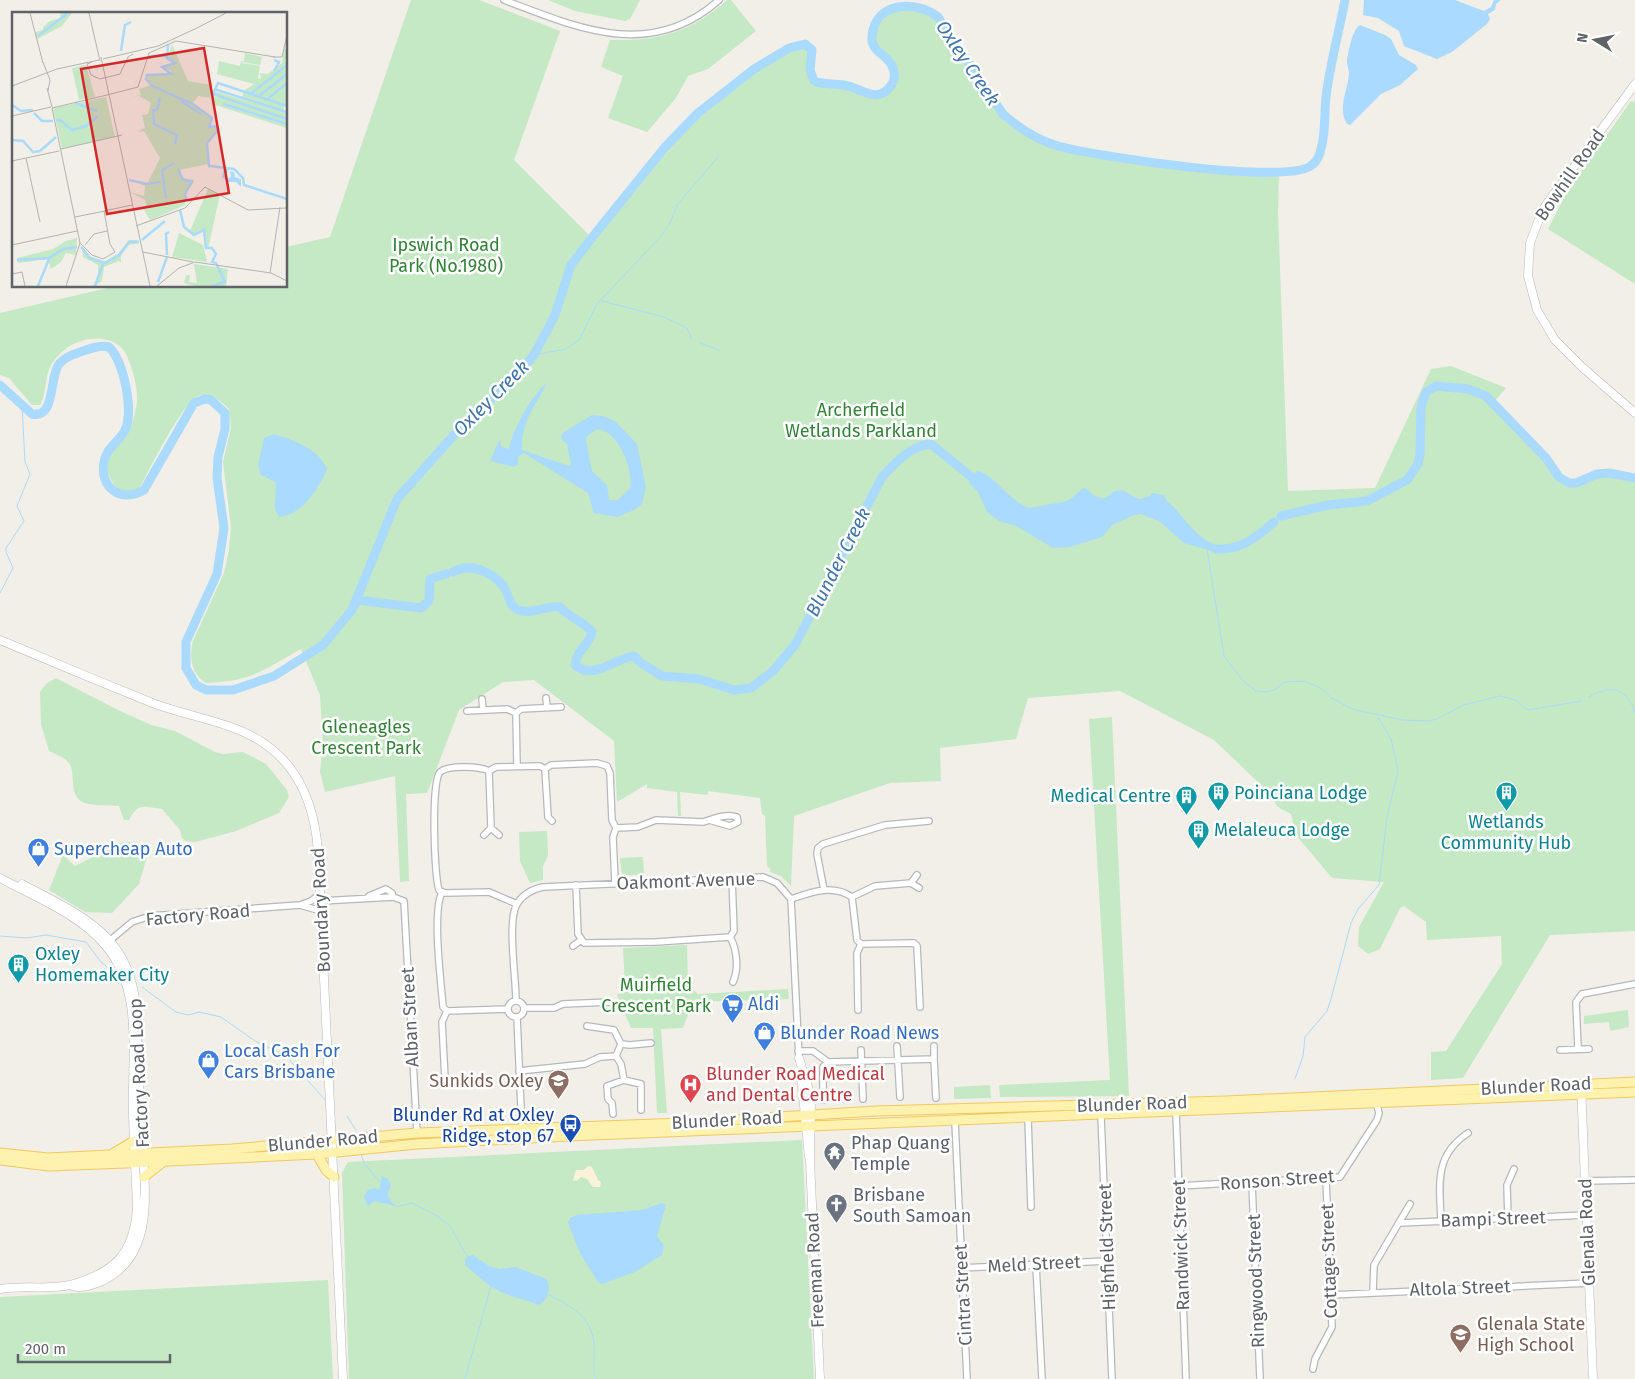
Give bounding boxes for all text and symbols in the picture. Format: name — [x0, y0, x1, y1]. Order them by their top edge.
inset map — [12, 12, 288, 288]
north arrow — [1570, 15, 1620, 65]
water label: Oxley Creek — [931, 16, 1005, 110]
text: N — [1574, 32, 1592, 44]
street label: Bowhill Road — [1530, 125, 1610, 225]
park label: Ipswich Road Park (No.1980) — [389, 234, 503, 277]
water label: Oxley Creek — [448, 355, 534, 441]
park label: Archerfield Wetlands Parkland — [785, 399, 937, 442]
water label: Blunder Creek — [801, 504, 875, 620]
park label: Gleneagles Crescent Park — [311, 716, 422, 759]
building icon: Wetlands Community Hub — [1494, 780, 1518, 811]
building icon: Poinciana Lodge — [1206, 781, 1230, 812]
place label: Poinciana Lodge — [1234, 782, 1367, 804]
building icon: Medical Centre — [1175, 784, 1199, 815]
place label: Medical Centre — [1050, 785, 1171, 807]
place label: Wetlands Community Hub — [1441, 811, 1571, 854]
building icon: Melaleuca Lodge — [1186, 818, 1210, 849]
place label: Melaleuca Lodge — [1214, 819, 1350, 841]
shop icon: Supercheap Auto — [26, 837, 50, 868]
place label: Supercheap Auto — [54, 838, 193, 860]
street label: Boundary Road — [307, 847, 335, 973]
street label: Oakmont Avenue — [616, 868, 756, 894]
street label: Factory Road — [145, 899, 251, 931]
place label: Oxley Homemaker City — [35, 943, 169, 986]
building icon: Oxley Homemaker City — [7, 952, 31, 983]
street label: Alban Street — [396, 966, 424, 1068]
park label: Muirfield Crescent Park — [601, 974, 712, 1017]
supermarket icon: Aldi — [720, 992, 744, 1023]
place label: Aldi — [748, 993, 779, 1015]
street label: Factory Road Loop — [124, 998, 154, 1148]
shop icon: Blunder Road News — [752, 1021, 776, 1052]
place label: Blunder Road News — [780, 1022, 939, 1044]
place label: Local Cash For Cars Brisbane — [224, 1040, 340, 1083]
shop icon: Local Cash For Cars Brisbane — [196, 1049, 220, 1080]
place label: Blunder Road Medical and Dental Centre — [706, 1063, 885, 1106]
school or university icon: Sunkids Oxley — [547, 1069, 571, 1100]
place label: Sunkids Oxley — [429, 1070, 543, 1092]
hospital icon: Blunder Road Medical and Dental Centre — [678, 1072, 702, 1103]
street label: Blunder Road — [1480, 1072, 1592, 1100]
street label: Blunder Road — [1076, 1091, 1188, 1117]
place label: Blunder Rd at Oxley Ridge, stop 67 — [392, 1104, 554, 1147]
street label: Blunder Road — [671, 1106, 783, 1134]
bus stop icon: Blunder Rd at Oxley Ridge, stop 67 — [558, 1113, 582, 1144]
street label: Blunder Road — [267, 1125, 379, 1157]
place label: Phap Quang Temple — [851, 1132, 950, 1175]
temple icon: Phap Quang Temple — [823, 1141, 847, 1172]
street label: Ronson Street — [1219, 1165, 1336, 1195]
street label: Glenala Road — [1574, 1178, 1600, 1286]
street label: Randwick Street — [1168, 1179, 1194, 1311]
street label: Highfield Street — [1094, 1183, 1120, 1311]
place label: Brisbane South Samoan — [853, 1184, 971, 1227]
church icon: Brisbane South Samoan — [825, 1193, 849, 1224]
street label: Cottage Street — [1316, 1203, 1342, 1319]
street label: Bampi Street — [1440, 1206, 1547, 1232]
street label: Freeman Road — [801, 1211, 829, 1329]
street label: Ringwood Street — [1243, 1213, 1269, 1348]
street label: Cintra Street — [949, 1243, 977, 1346]
street label: Meld Street — [987, 1251, 1082, 1277]
street label: Altola Street — [1409, 1275, 1511, 1301]
place label: Glenala State High School — [1477, 1313, 1585, 1356]
school or university icon: Glenala State High School — [1449, 1322, 1473, 1353]
scale bar — [18, 1332, 170, 1364]
text: 200 m — [25, 1340, 66, 1358]

